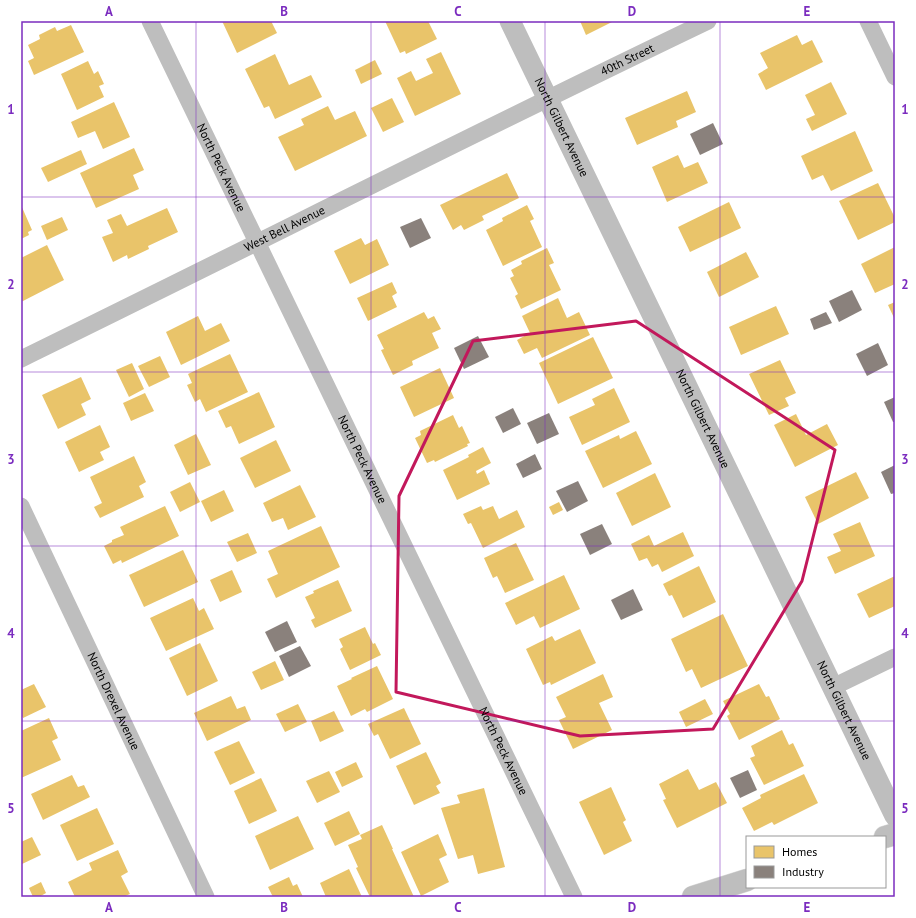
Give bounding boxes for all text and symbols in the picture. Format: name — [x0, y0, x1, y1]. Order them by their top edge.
text: A — [105, 3, 113, 20]
text: B — [280, 3, 288, 20]
text: C — [454, 3, 462, 20]
text: D — [628, 3, 636, 20]
text: E — [804, 3, 811, 20]
street label: 40th Street — [598, 40, 656, 79]
street label: North Gilbert Avenue — [532, 75, 592, 179]
text: 1 — [7, 101, 15, 118]
text: 1 — [901, 101, 909, 118]
street label: North Peck Avenue — [194, 121, 249, 214]
street label: West Bell Avenue — [241, 202, 327, 255]
text: 2 — [7, 276, 15, 293]
text: 2 — [901, 276, 909, 293]
street label: North Gilbert Avenue — [673, 367, 733, 471]
street label: North Peck Avenue — [335, 413, 390, 506]
text: 3 — [7, 451, 15, 468]
text: 3 — [901, 451, 909, 468]
text: 4 — [7, 625, 15, 642]
text: 4 — [901, 625, 909, 642]
street label: North Drexel Avenue — [84, 650, 143, 752]
street label: North Gilbert Avenue — [814, 658, 875, 762]
street label: North Peck Avenue — [476, 704, 531, 797]
text: 5 — [7, 800, 15, 817]
text: 5 — [901, 800, 909, 817]
legend — [746, 836, 886, 888]
text: Homes — [782, 844, 817, 859]
text: Industry — [782, 864, 824, 879]
text: A — [105, 899, 113, 916]
text: B — [280, 899, 288, 916]
text: C — [454, 899, 462, 916]
text: D — [628, 899, 636, 916]
text: E — [804, 899, 811, 916]

